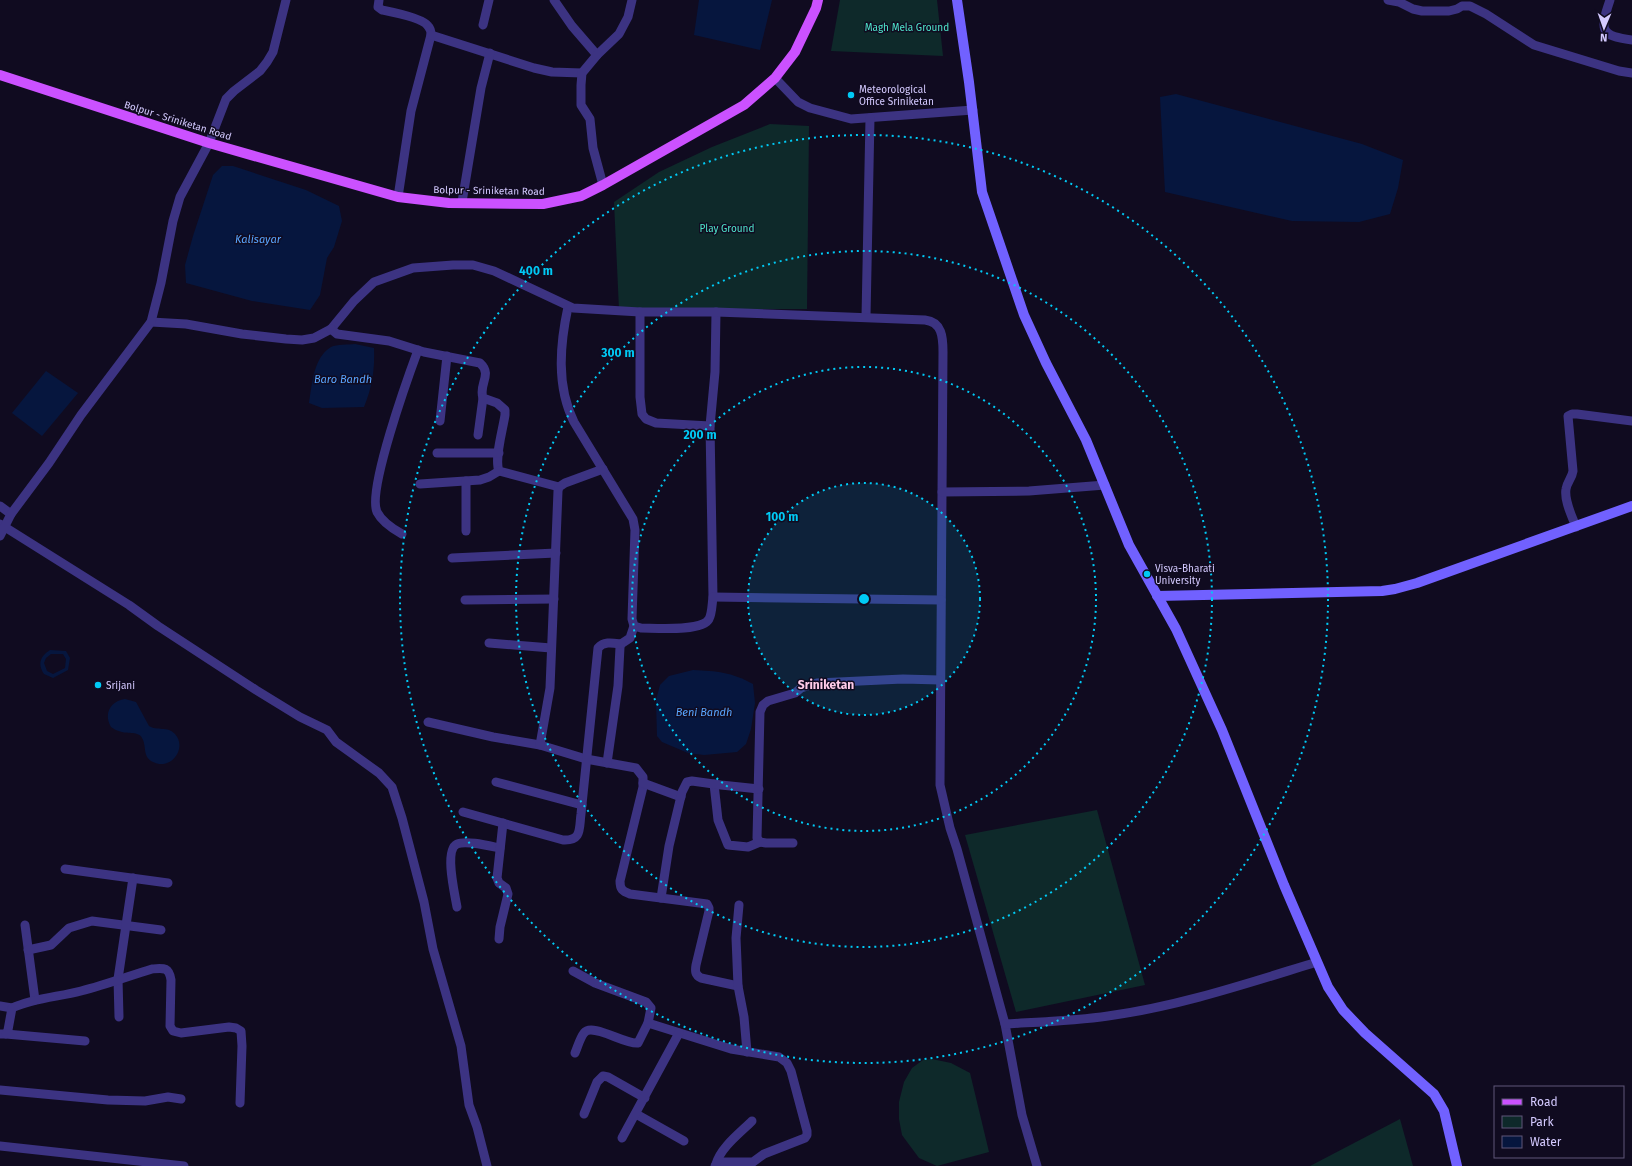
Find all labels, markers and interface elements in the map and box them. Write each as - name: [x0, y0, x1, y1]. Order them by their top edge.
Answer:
- north arrow: [1584, 8, 1624, 48]
- park label: Magh Mela Ground: [865, 22, 949, 34]
- text: N: [1600, 31, 1608, 44]
- place label: Meteorological Office Sriniketan: [859, 84, 934, 108]
- marker: Meteorological Office Sriniketan: [846, 90, 856, 100]
- street label: Bolpur - Sriniketan Road: [123, 99, 233, 143]
- street label: Bolpur - Sriniketan Road: [433, 184, 545, 198]
- park label: Play Ground: [700, 223, 754, 235]
- water label: Kalisayar: [235, 233, 282, 246]
- text: 400 m: [519, 264, 553, 278]
- text: 300 m: [600, 346, 635, 360]
- water label: Baro Bandh: [314, 373, 372, 386]
- text: 200 m: [683, 428, 717, 442]
- text: 100 m: [766, 510, 798, 524]
- place label: Visva-Bharati University: [1155, 563, 1215, 587]
- marker: Visva-Bharati University: [1142, 569, 1152, 579]
- centre of rings: [857, 592, 871, 606]
- district label: Sriniketan: [798, 678, 854, 692]
- marker: Srijani: [93, 680, 103, 690]
- place label: Srijani: [106, 680, 135, 692]
- water label: Beni Bandh: [676, 706, 732, 719]
- legend: [1494, 1086, 1624, 1158]
- text: Road: [1530, 1095, 1558, 1109]
- text: Park: [1530, 1115, 1554, 1129]
- text: Water: [1530, 1135, 1562, 1149]

